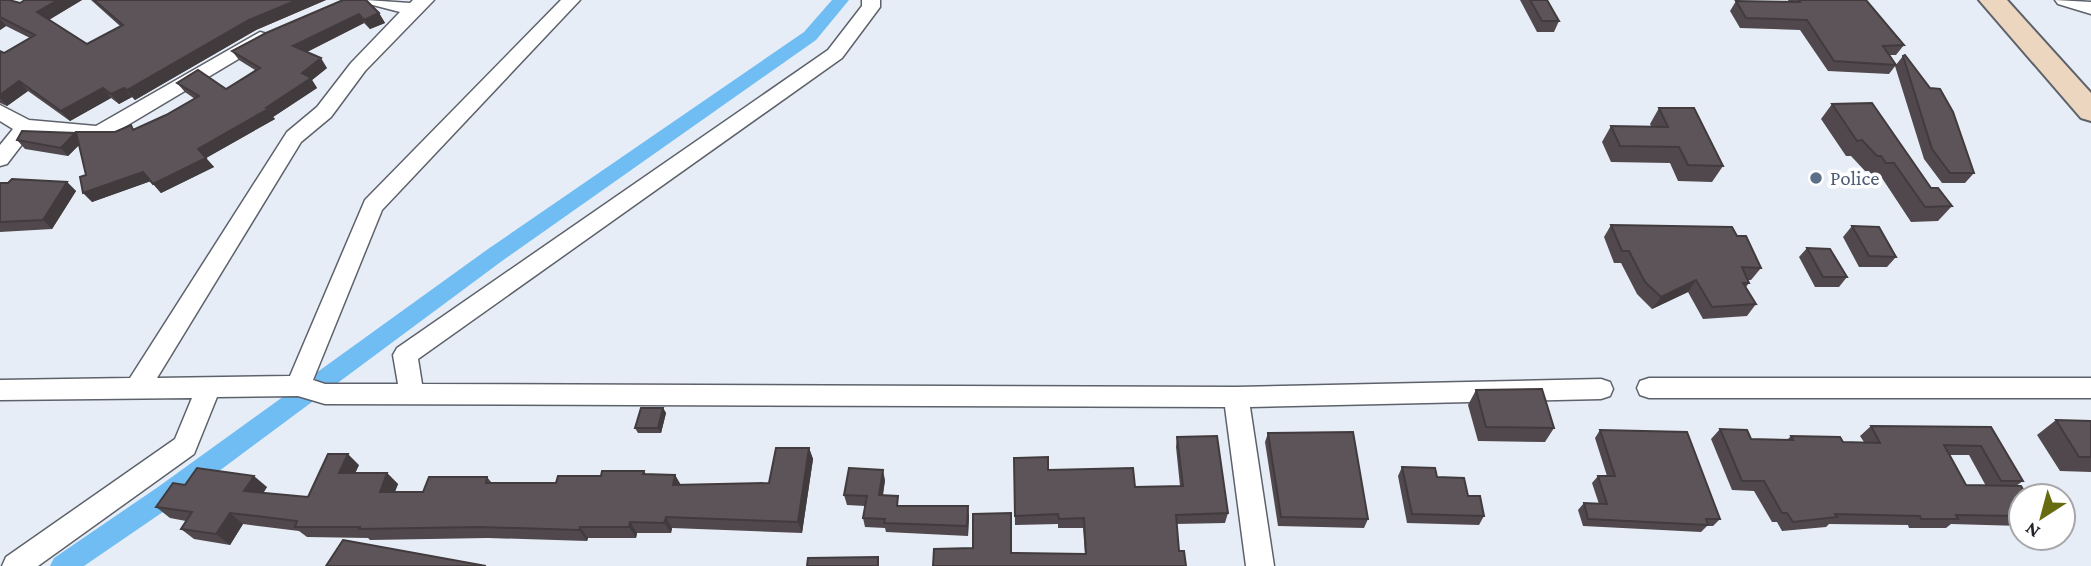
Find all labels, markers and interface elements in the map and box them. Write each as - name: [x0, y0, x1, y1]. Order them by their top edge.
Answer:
- place label: Police: [1830, 166, 1879, 190]
- marker: Police: [1808, 170, 1824, 186]
- north arrow: [2007, 482, 2077, 552]
- text: N: [2021, 518, 2044, 543]

